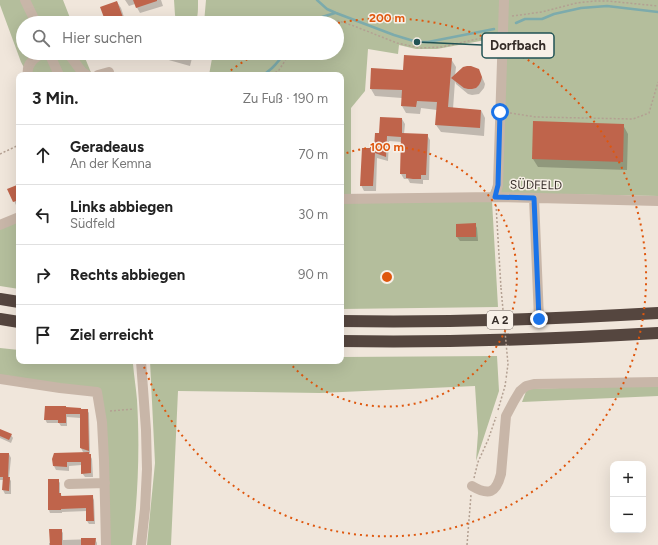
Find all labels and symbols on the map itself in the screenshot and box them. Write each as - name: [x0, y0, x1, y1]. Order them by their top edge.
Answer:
- text: 200 m: [369, 11, 405, 25]
- callout: Dorfbach: [482, 33, 554, 58]
- text: Dorfbach: [490, 38, 546, 53]
- route start: [491, 103, 509, 121]
- text: 100 m: [370, 140, 404, 154]
- street label: SÜDFELD: [510, 178, 562, 192]
- centre of rings: [380, 270, 394, 284]
- route end: [530, 310, 548, 328]
- road number: A 2: [487, 311, 513, 329]

